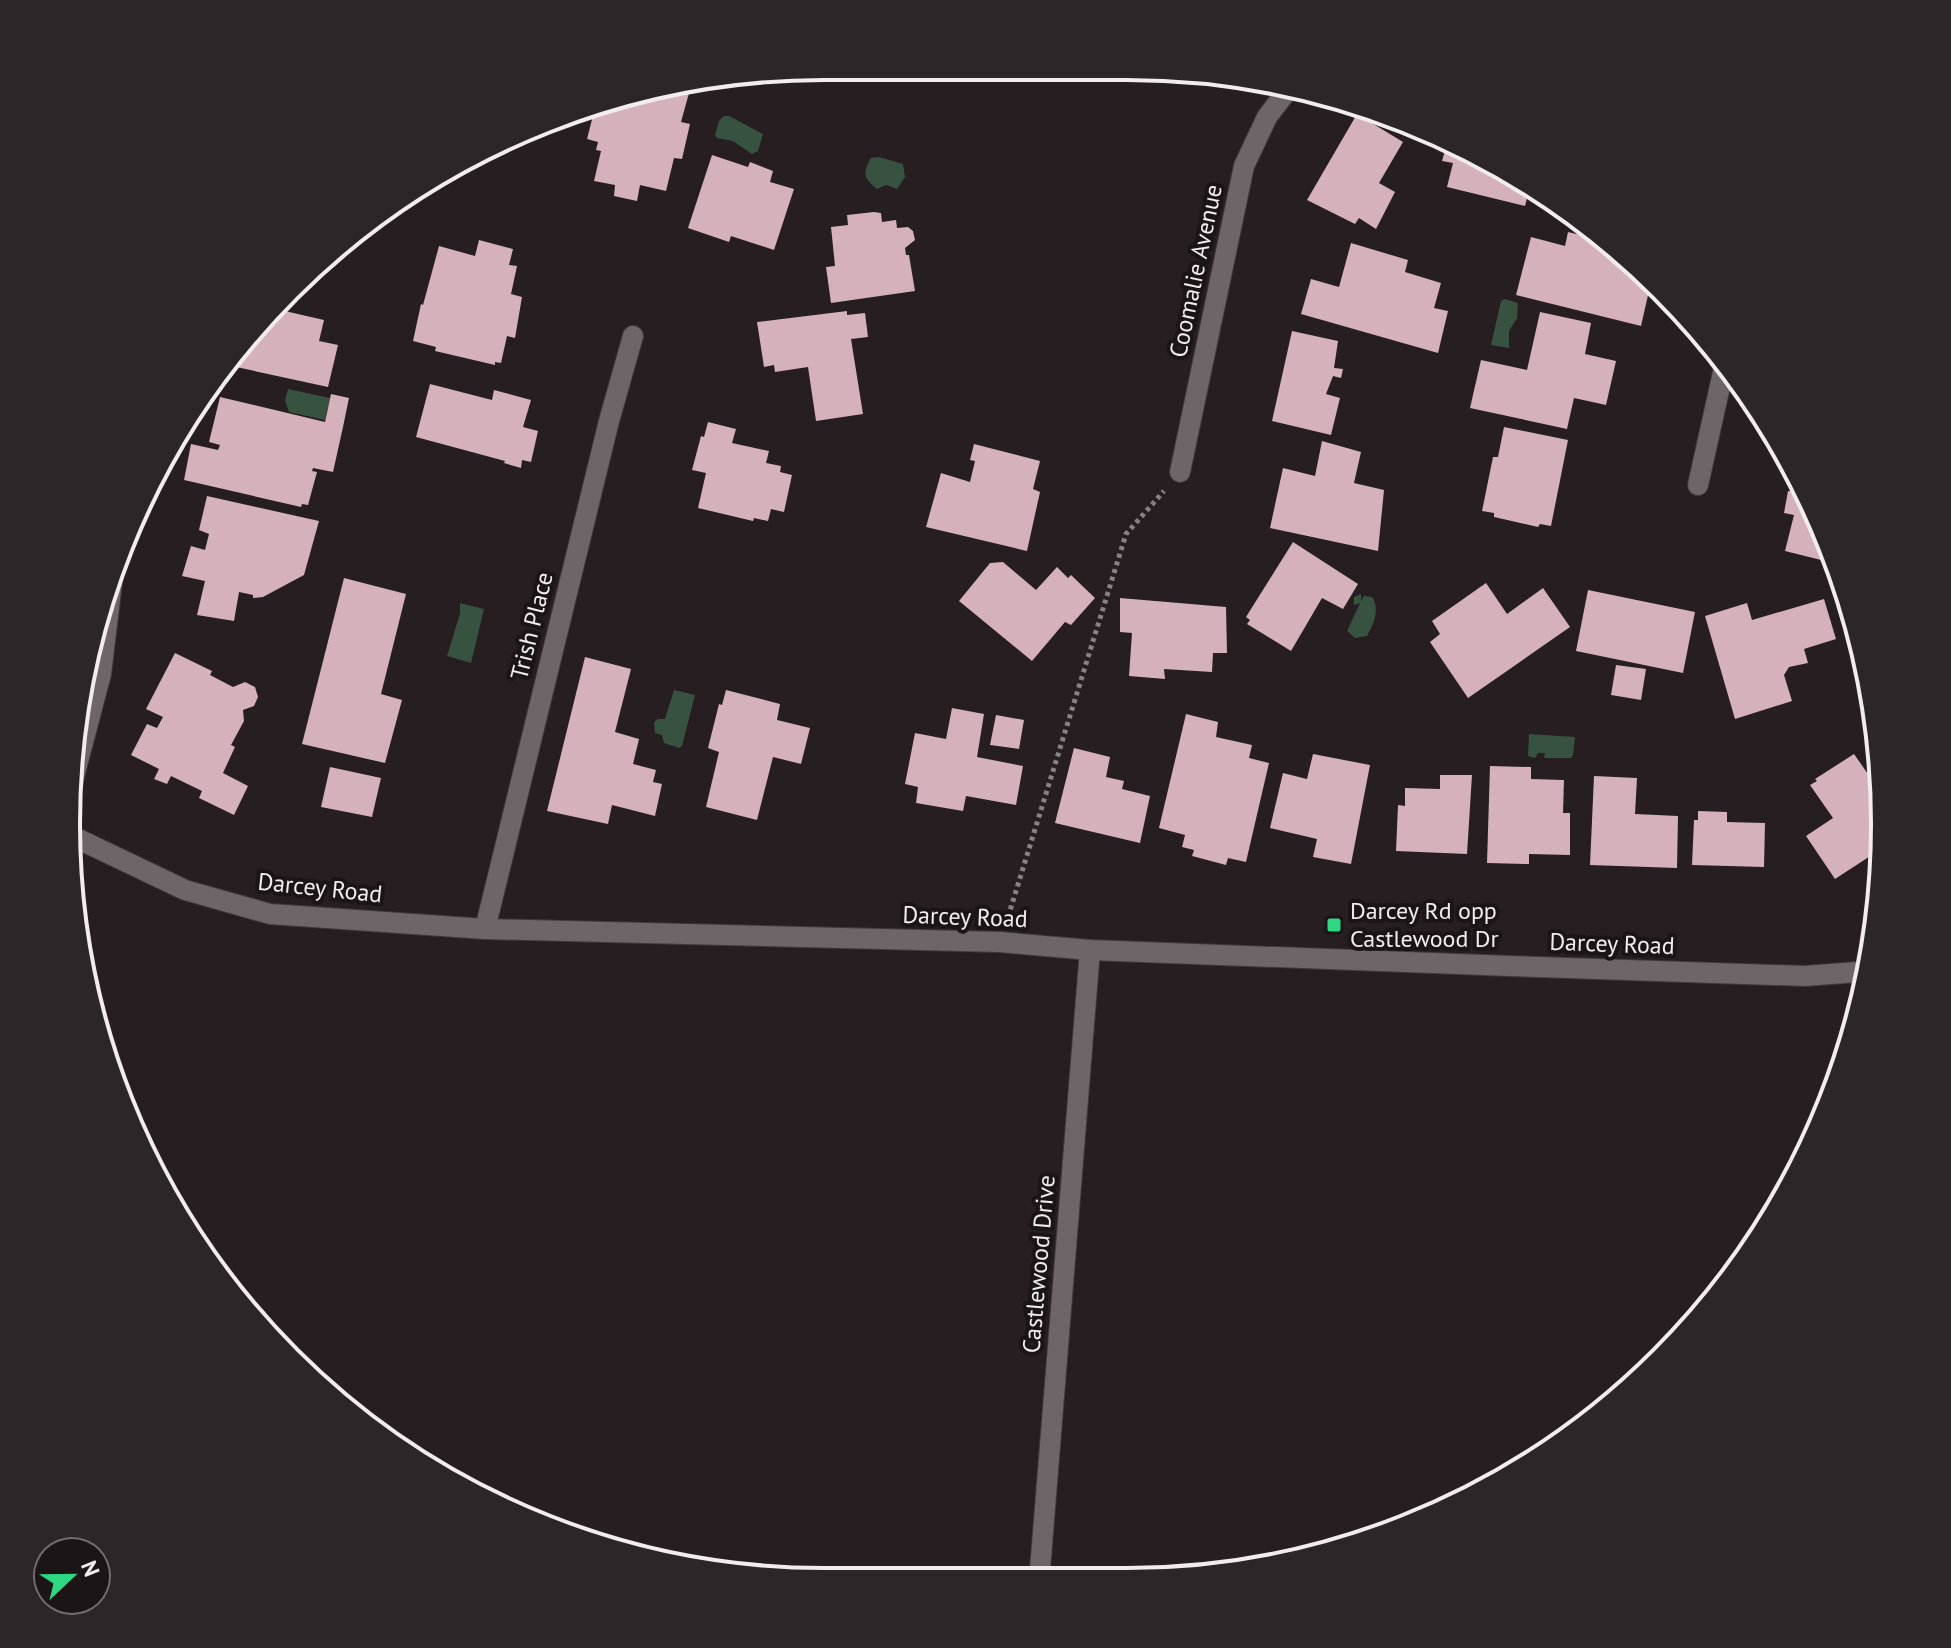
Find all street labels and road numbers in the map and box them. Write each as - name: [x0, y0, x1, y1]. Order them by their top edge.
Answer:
- street label: Coomalie Avenue: [1162, 181, 1229, 360]
- street label: Trish Place: [503, 569, 560, 683]
- street label: Darcey Road: [256, 866, 384, 909]
- street label: Darcey Road: [902, 899, 1028, 934]
- street label: Darcey Road: [1549, 926, 1675, 961]
- street label: Castlewood Drive: [1015, 1174, 1062, 1354]

